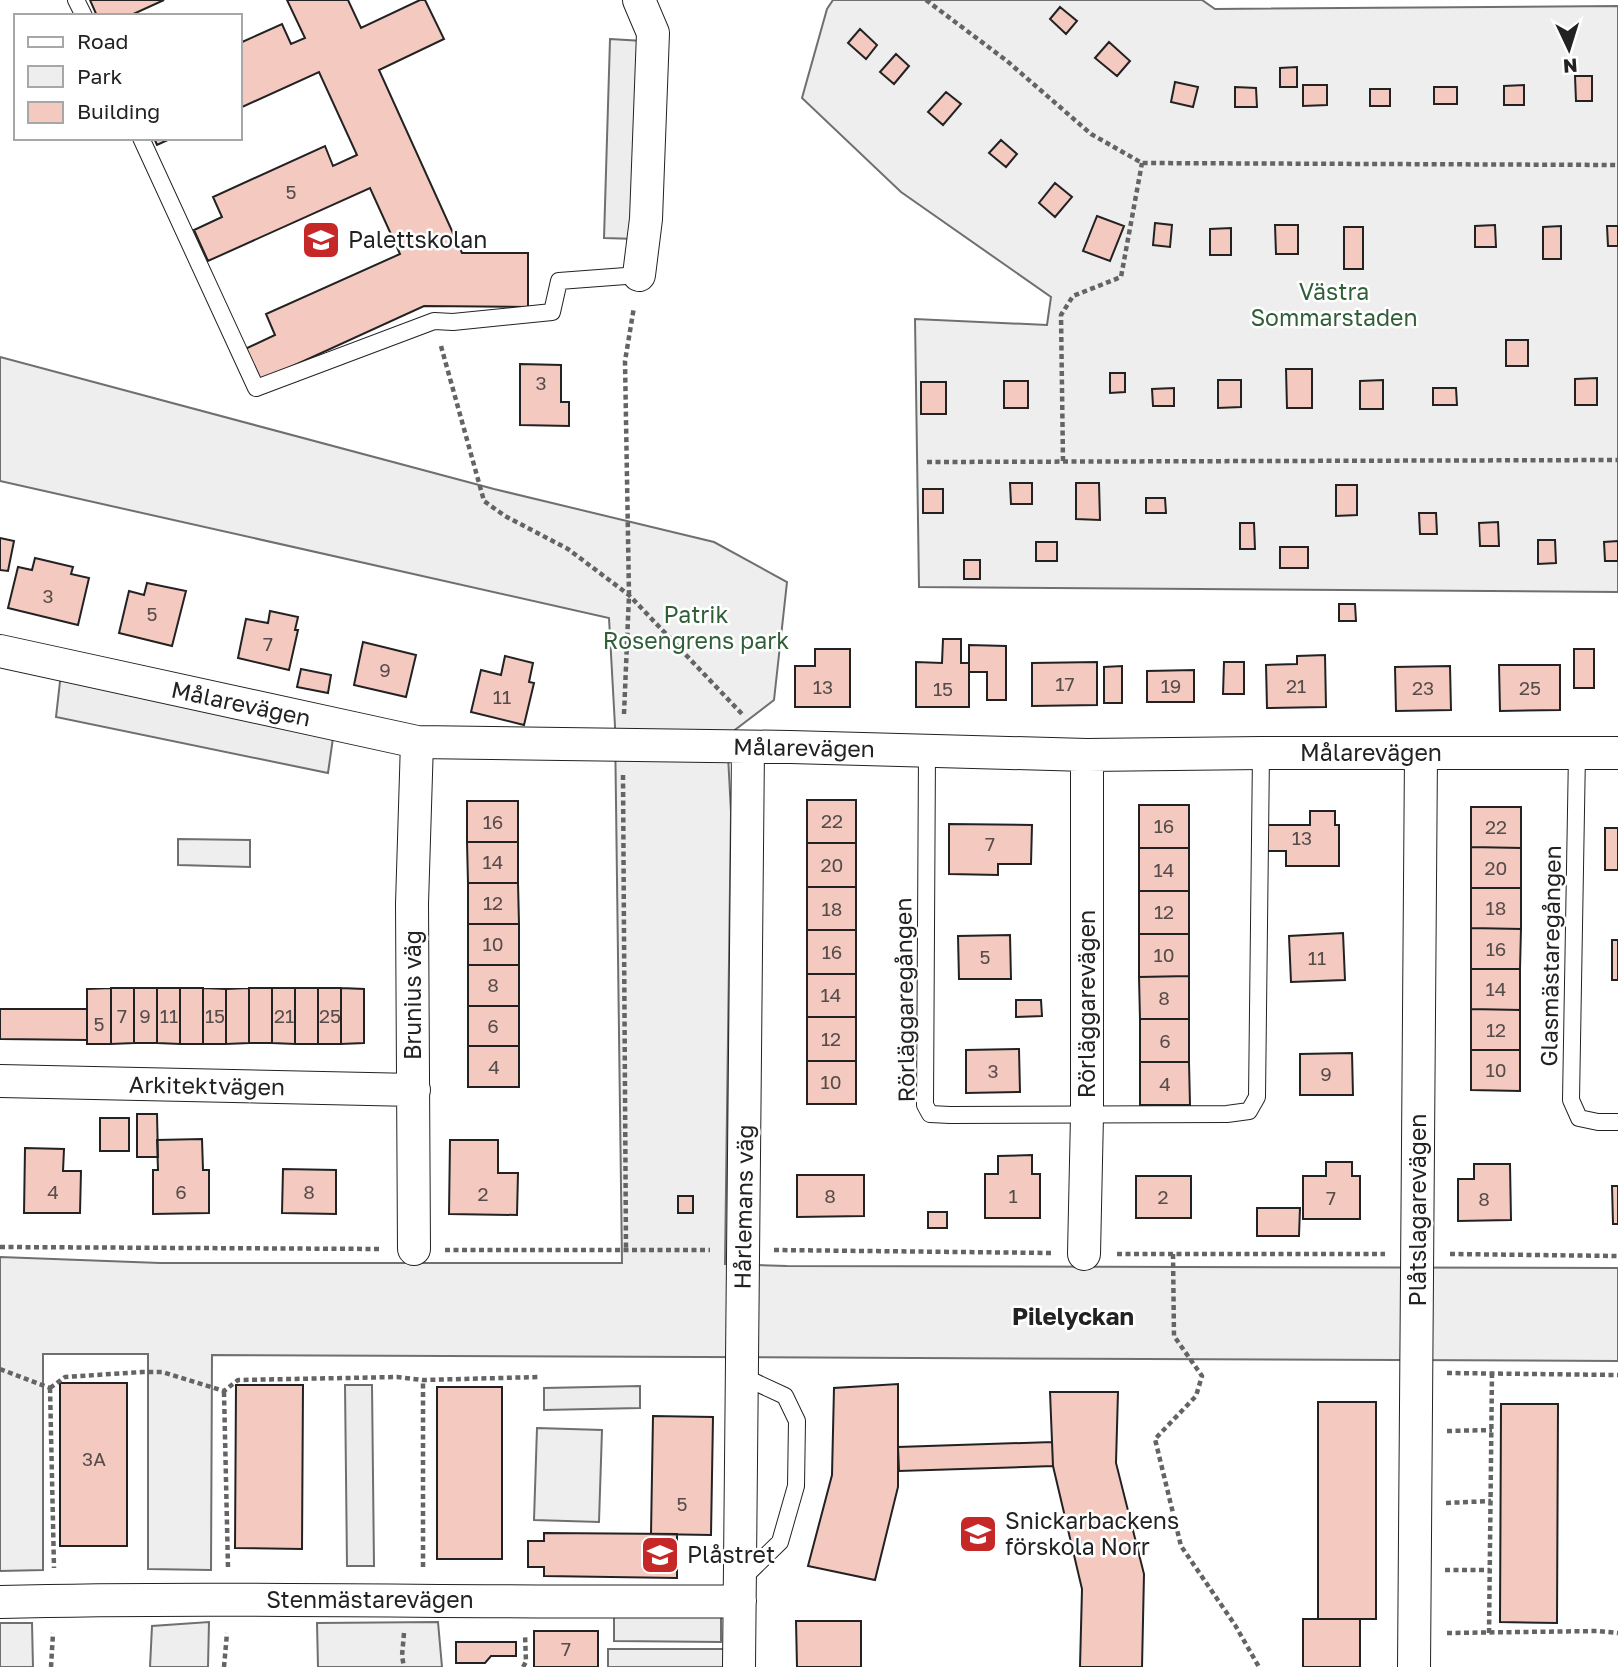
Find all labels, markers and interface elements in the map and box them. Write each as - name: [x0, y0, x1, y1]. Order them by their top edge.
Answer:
- legend: [14, 14, 242, 140]
- north arrow: [1534, 14, 1604, 84]
- text: Road: [77, 28, 128, 54]
- text: N: [1562, 54, 1578, 78]
- text: Park: [77, 63, 123, 89]
- text: Building: [77, 98, 160, 124]
- house number: 5: [285, 180, 297, 203]
- school or university icon: Palettskolan: [300, 219, 342, 261]
- place label: Palettskolan: [348, 225, 488, 253]
- park label: Västra Sommarstaden: [1250, 277, 1418, 331]
- house number: 3: [535, 371, 547, 394]
- house number: 3: [42, 584, 54, 607]
- park label: Patrik Rosengrens park: [603, 600, 789, 654]
- house number: 5: [146, 602, 158, 625]
- house number: 7: [263, 632, 273, 655]
- house number: 9: [379, 658, 391, 681]
- house number: 17: [1055, 672, 1075, 695]
- house number: 19: [1161, 674, 1181, 697]
- house number: 21: [1286, 674, 1306, 697]
- street label: Målarevägen: [169, 675, 313, 731]
- house number: 13: [813, 675, 833, 698]
- house number: 23: [1412, 676, 1434, 699]
- house number: 25: [1519, 676, 1541, 699]
- house number: 15: [933, 677, 953, 700]
- house number: 11: [493, 685, 511, 708]
- street label: Målarevägen: [733, 732, 875, 762]
- street label: Målarevägen: [1300, 738, 1442, 766]
- house number: 22: [821, 809, 843, 832]
- house number: 16: [483, 810, 503, 833]
- house number: 16: [1154, 814, 1174, 837]
- house number: 22: [1485, 815, 1507, 838]
- house number: 13: [1292, 826, 1312, 849]
- house number: 7: [985, 832, 995, 855]
- street label: Glasmästaregången: [1534, 845, 1566, 1067]
- house number: 14: [483, 850, 503, 873]
- house number: 20: [821, 853, 843, 876]
- house number: 20: [1485, 856, 1507, 879]
- house number: 14: [1154, 858, 1174, 881]
- house number: 12: [483, 891, 503, 914]
- house number: 18: [1486, 896, 1506, 919]
- house number: 18: [822, 897, 842, 920]
- street label: Rörläggaregången: [888, 897, 920, 1103]
- house number: 12: [1154, 900, 1174, 923]
- street label: Rörläggarevägen: [1072, 910, 1100, 1098]
- street label: Brunius väg: [398, 930, 426, 1060]
- house number: 10: [483, 932, 504, 955]
- house number: 16: [1486, 937, 1506, 960]
- house number: 16: [822, 940, 842, 963]
- house number: 10: [1154, 943, 1175, 966]
- house number: 5: [979, 945, 991, 968]
- house number: 11: [1308, 946, 1326, 969]
- house number: 8: [487, 973, 499, 996]
- house number: 14: [1486, 977, 1506, 1000]
- house number: 14: [821, 983, 841, 1006]
- house number: 8: [1158, 986, 1170, 1009]
- house number: 7: [117, 1004, 127, 1027]
- house number: 9: [139, 1004, 151, 1027]
- house number: 11: [160, 1004, 178, 1027]
- house number: 15: [205, 1004, 225, 1027]
- house number: 21: [274, 1004, 294, 1027]
- house number: 25: [319, 1004, 341, 1027]
- house number: 5: [93, 1012, 105, 1035]
- house number: 6: [487, 1014, 499, 1037]
- house number: 12: [1486, 1018, 1506, 1041]
- house number: 12: [821, 1027, 841, 1050]
- house number: 6: [1159, 1029, 1171, 1052]
- house number: 4: [488, 1055, 500, 1078]
- house number: 10: [1486, 1058, 1507, 1081]
- house number: 3: [987, 1059, 999, 1082]
- house number: 9: [1320, 1062, 1332, 1085]
- street label: Arkitektvägen: [129, 1070, 285, 1100]
- house number: 10: [821, 1070, 842, 1093]
- house number: 4: [1159, 1072, 1171, 1095]
- street label: Plåtslagarevägen: [1403, 1114, 1431, 1306]
- street label: Hårlemans väg: [728, 1124, 758, 1290]
- house number: 4: [47, 1180, 59, 1203]
- house number: 6: [175, 1180, 187, 1203]
- house number: 8: [303, 1180, 315, 1203]
- house number: 2: [477, 1182, 489, 1205]
- house number: 8: [824, 1184, 836, 1207]
- house number: 1: [1008, 1184, 1018, 1207]
- house number: 2: [1157, 1185, 1169, 1208]
- house number: 7: [1326, 1186, 1336, 1209]
- house number: 8: [1478, 1187, 1490, 1210]
- district label: Pilelyckan: [1012, 1301, 1134, 1330]
- house number: 3A: [82, 1447, 106, 1470]
- house number: 5: [676, 1492, 688, 1515]
- place label: Snickarbackens förskola Norr: [1005, 1506, 1179, 1560]
- school or university icon: Snickarbackens förskola Norr: [957, 1513, 999, 1555]
- school or university icon: Plåstret: [639, 1534, 681, 1576]
- place label: Plåstret: [687, 1540, 775, 1568]
- street label: Stenmästarevägen: [266, 1585, 474, 1613]
- house number: 7: [561, 1637, 571, 1660]

